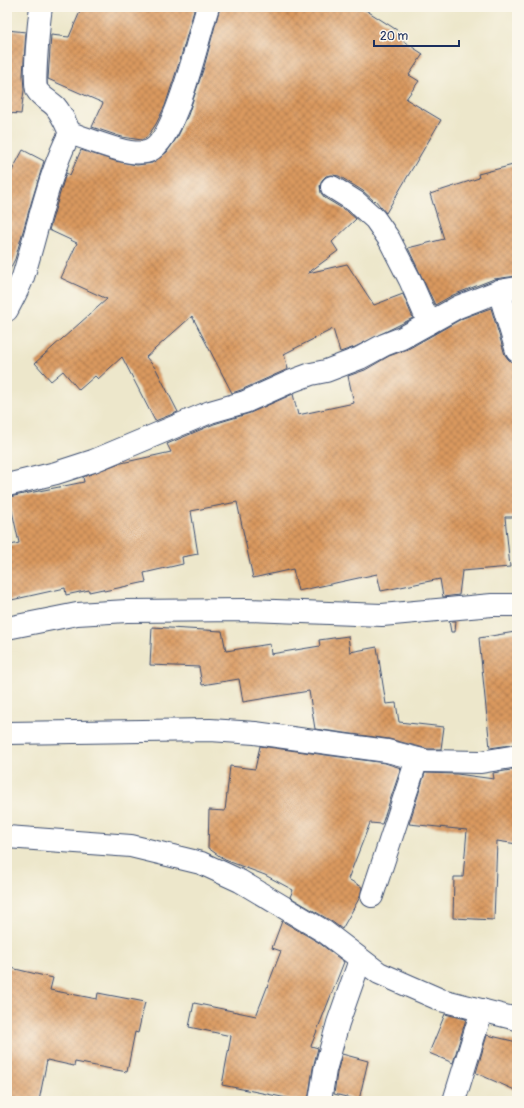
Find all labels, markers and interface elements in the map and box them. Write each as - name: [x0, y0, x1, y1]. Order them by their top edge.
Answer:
- scale bar: [374, 22, 459, 48]
- text: 20 m: [380, 29, 409, 44]

